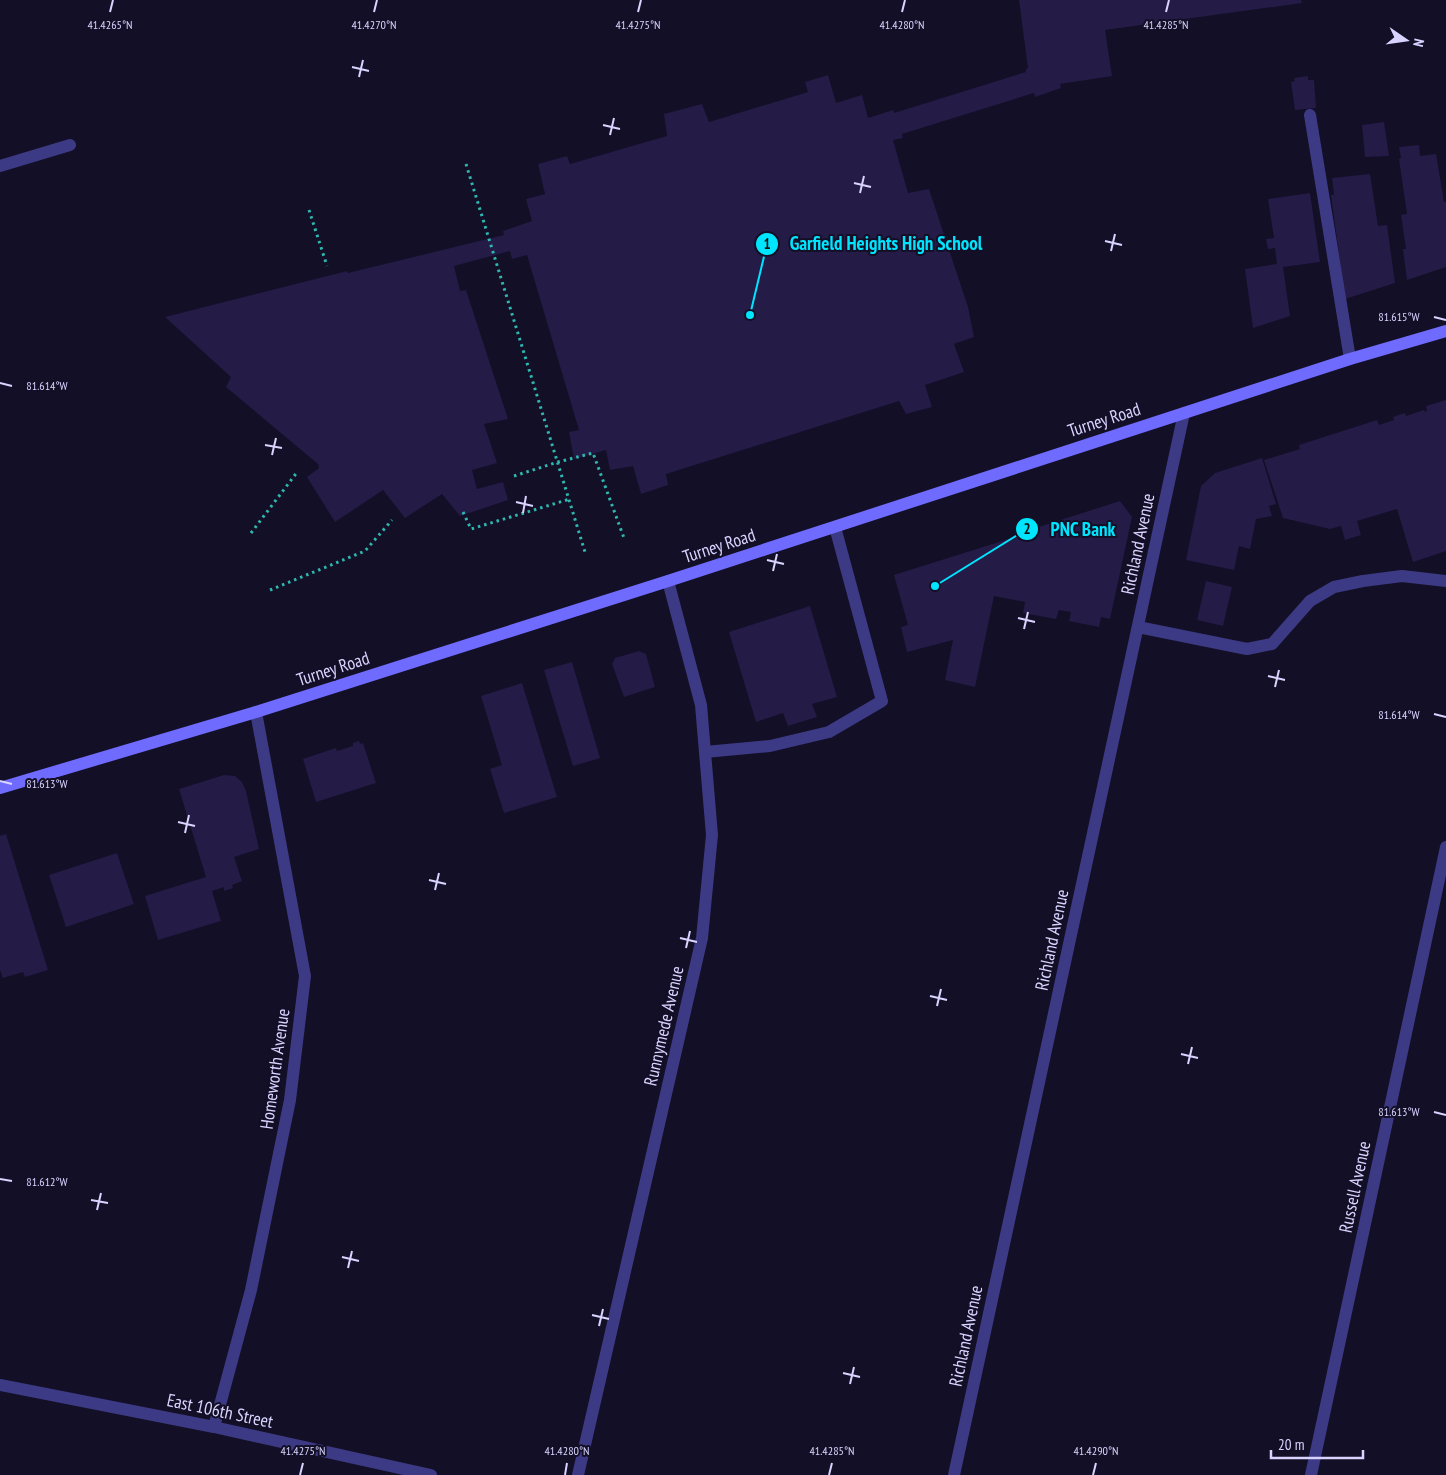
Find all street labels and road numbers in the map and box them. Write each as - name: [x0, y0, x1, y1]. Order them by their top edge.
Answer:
- street label: Turney Road: [1065, 397, 1143, 442]
- street label: Richland Avenue: [1116, 491, 1159, 597]
- street label: Turney Road: [680, 523, 758, 568]
- street label: Turney Road: [294, 646, 372, 691]
- street label: Richland Avenue: [1030, 887, 1073, 993]
- street label: Runnymede Avenue: [639, 964, 688, 1088]
- street label: Homeworth Avenue: [255, 1007, 294, 1131]
- street label: Russell Avenue: [1334, 1139, 1375, 1235]
- street label: Richland Avenue: [944, 1283, 987, 1389]
- street label: East 106th Street: [165, 1388, 275, 1433]

